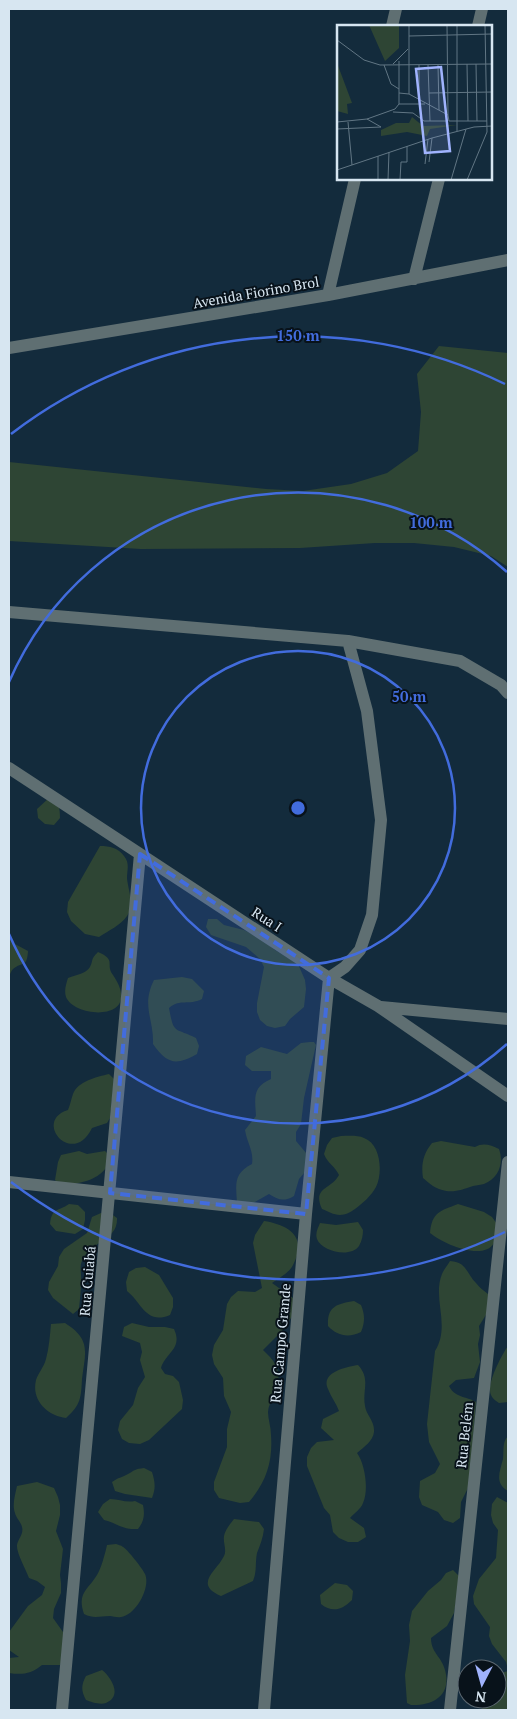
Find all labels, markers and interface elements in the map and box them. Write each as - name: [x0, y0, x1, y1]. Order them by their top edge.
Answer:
- inset map: [337, 25, 492, 180]
- street label: Avenida Fiorino Brol: [191, 272, 321, 312]
- text: 150 m: [276, 325, 320, 345]
- text: 100 m: [409, 512, 453, 532]
- text: 50 m: [392, 686, 427, 706]
- centre of rings: [289, 799, 307, 817]
- street label: Rua I: [248, 902, 286, 936]
- street label: Rua Cuiabá: [74, 1245, 100, 1317]
- street label: Rua Campo Grande: [265, 1282, 295, 1404]
- street label: Rua Belém: [451, 1401, 477, 1469]
- north arrow: [457, 1659, 507, 1709]
- text: N: [474, 1687, 487, 1707]

